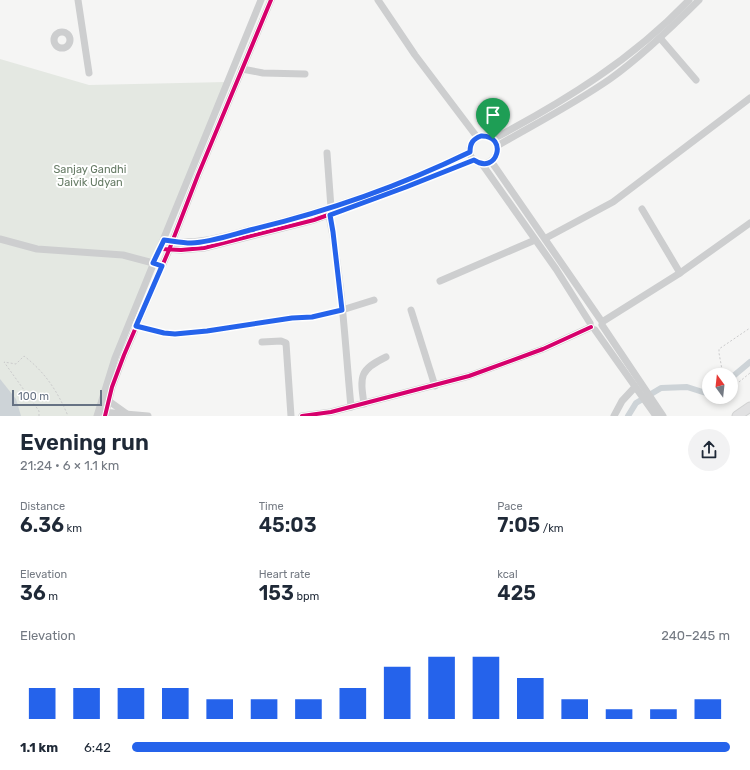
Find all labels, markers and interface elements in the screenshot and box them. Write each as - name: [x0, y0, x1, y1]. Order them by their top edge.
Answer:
- pin: [476, 98, 510, 139]
- icon: arrive: [482, 104, 504, 126]
- park label: Sanjay Gandhi Jaivik Udyan: [54, 163, 126, 189]
- north arrow: [702, 368, 738, 404]
- map controls: [702, 368, 738, 404]
- scale bar: [12, 388, 102, 407]
- text: 100 m: [18, 390, 49, 403]
- text: Evening run: [20, 429, 149, 456]
- button: share: [688, 429, 730, 471]
- text: 21:24 · 6 × 1.1 km: [20, 458, 119, 473]
- text: Distance: [20, 500, 65, 513]
- text: Time: [259, 500, 284, 513]
- text: Pace: [497, 500, 523, 513]
- text: 6.36: [20, 513, 64, 537]
- text: 45:03: [259, 513, 317, 537]
- text: 7:05: [497, 513, 540, 537]
- text: km: [64, 522, 82, 535]
- text: /km: [540, 522, 564, 535]
- text: Elevation: [20, 568, 67, 581]
- text: Heart rate: [259, 568, 311, 581]
- text: kcal: [497, 568, 518, 581]
- text: 36: [20, 581, 46, 605]
- text: 153: [259, 581, 294, 605]
- text: 425: [497, 581, 536, 605]
- text: m: [46, 590, 58, 603]
- text: bpm: [294, 590, 319, 603]
- text: Elevation: [20, 628, 76, 643]
- text: 240–245 m: [661, 628, 730, 643]
- text: 1.1 km: [20, 740, 58, 755]
- text: 6:42: [84, 740, 111, 755]

